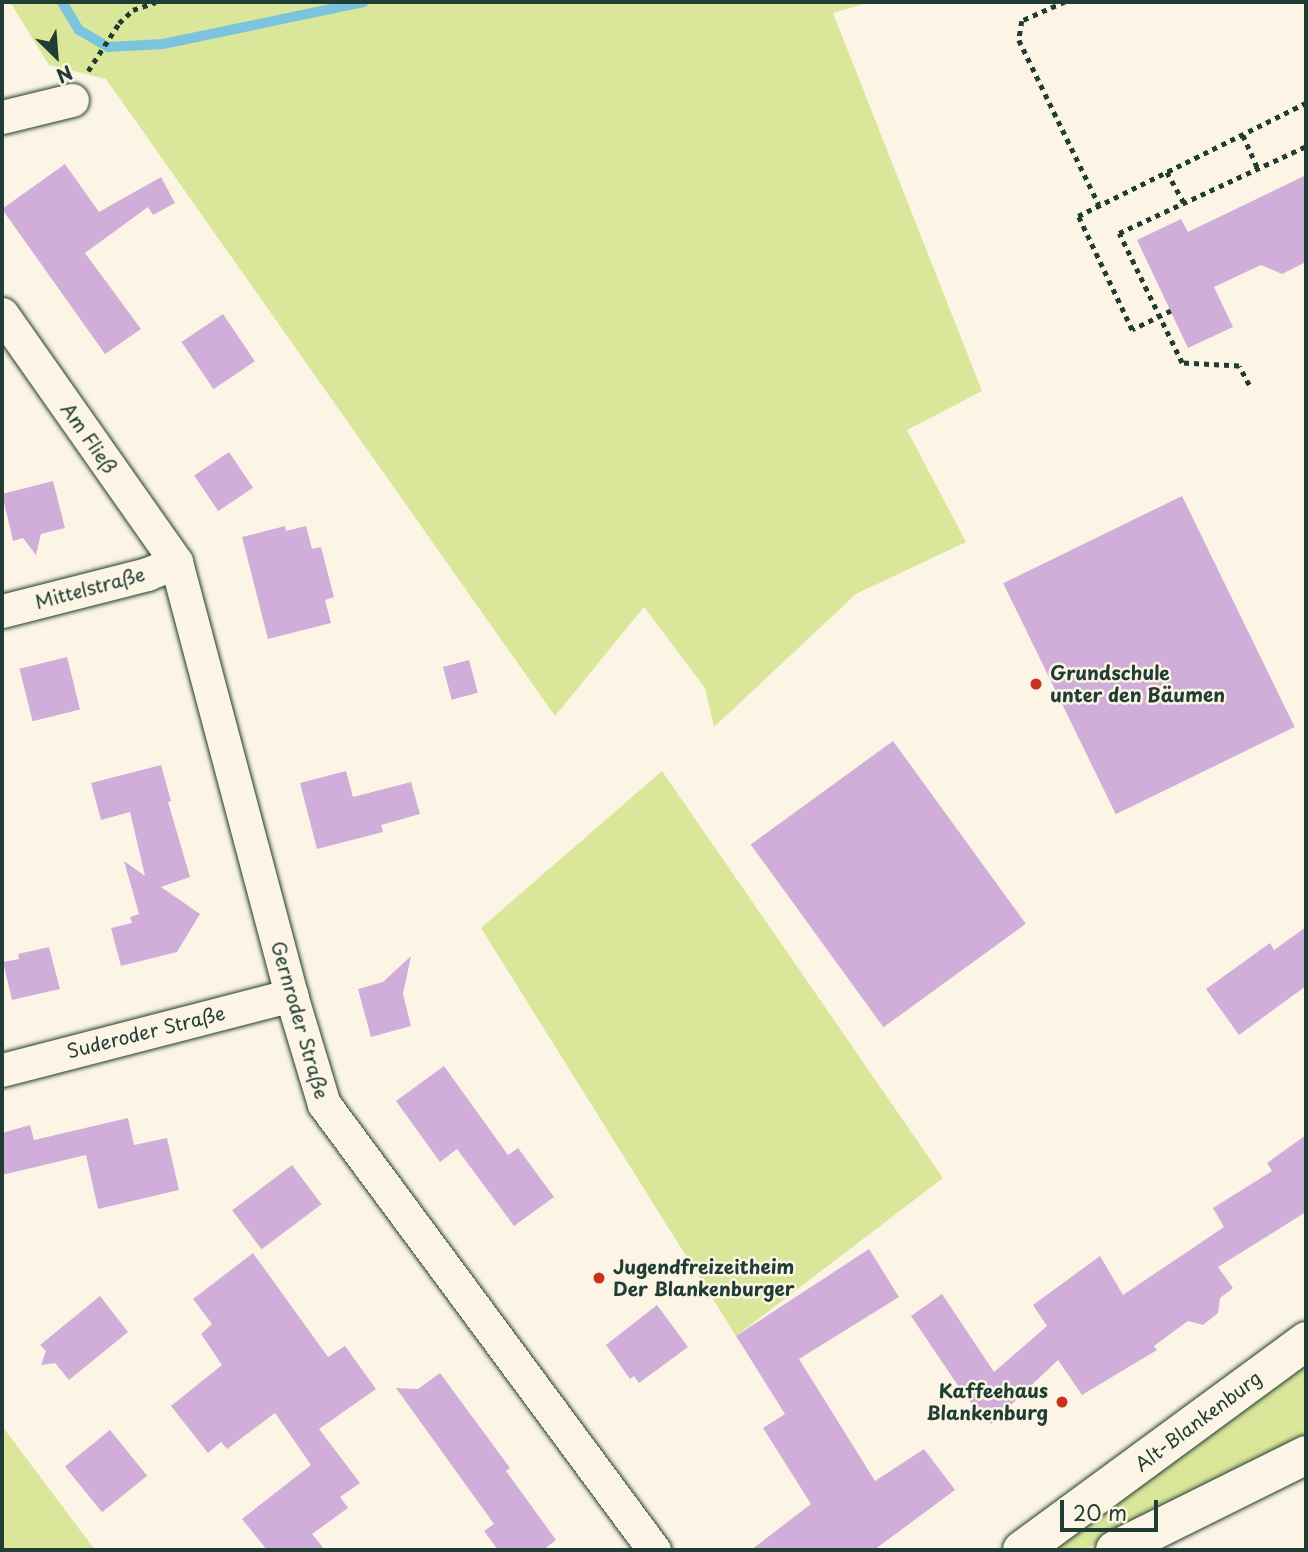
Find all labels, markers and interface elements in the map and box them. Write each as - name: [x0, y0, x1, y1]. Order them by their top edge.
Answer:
- north arrow: [21, 21, 91, 91]
- text: N: [52, 59, 78, 91]
- street label: Am Fließ: [56, 398, 122, 478]
- street label: Mittelstraße: [33, 562, 147, 614]
- place label: Grundschule unter den Bäumen: [1050, 662, 1227, 706]
- marker: Grundschule unter den Bäumen: [1028, 676, 1044, 692]
- street label: Gernroder Straße: [267, 939, 333, 1101]
- street label: Suderoder Straße: [65, 1001, 227, 1063]
- place label: Jugendfreizeitheim Der Blankenburger: [613, 1256, 796, 1300]
- marker: Jugendfreizeitheim Der Blankenburger: [591, 1270, 607, 1286]
- street label: Alt-Blankenburg: [1130, 1366, 1266, 1476]
- place label: Kaffeehaus Blankenburg: [927, 1380, 1048, 1424]
- marker: Kaffeehaus Blankenburg: [1054, 1394, 1070, 1410]
- scale bar: [1063, 1486, 1161, 1530]
- text: 20 m: [1073, 1496, 1127, 1528]

